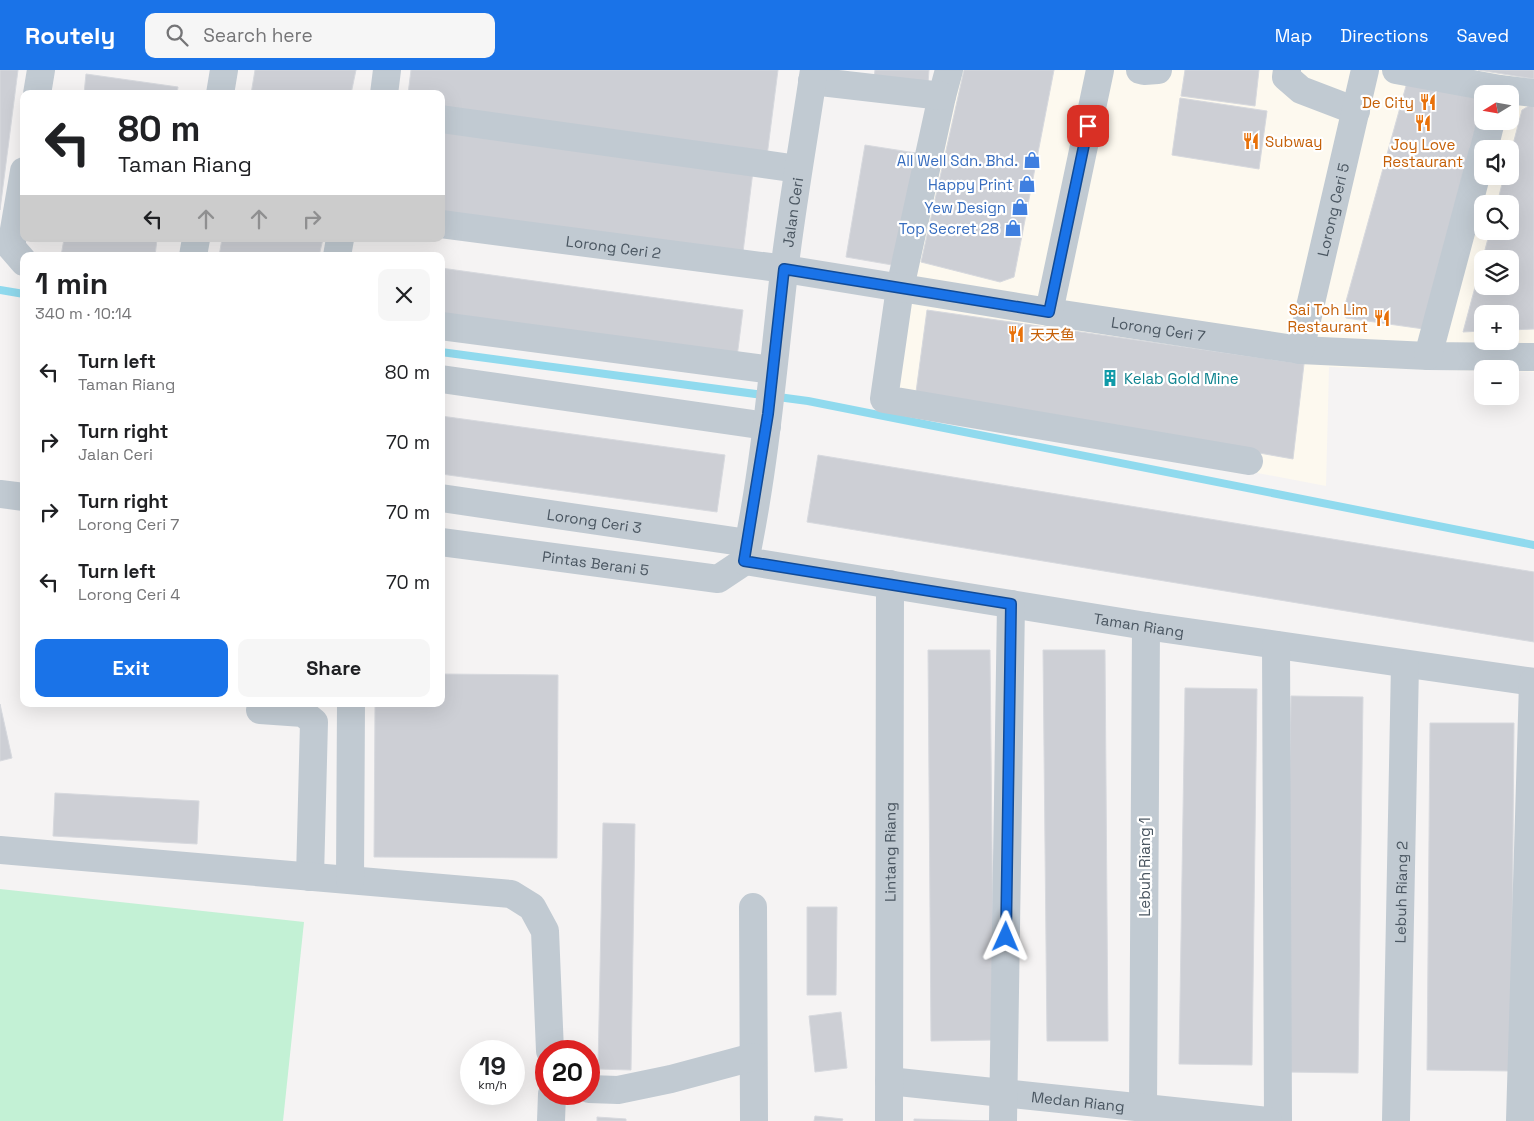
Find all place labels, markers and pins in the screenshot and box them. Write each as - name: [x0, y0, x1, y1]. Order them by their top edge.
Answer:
- restaurant icon: De City: [1418, 92, 1438, 112]
- place label: De City: [1362, 93, 1414, 112]
- pin: [1067, 105, 1109, 147]
- restaurant icon: Joy Love Restaurant: [1413, 113, 1433, 133]
- restaurant icon: Subway: [1241, 131, 1261, 151]
- place label: Subway: [1265, 132, 1322, 151]
- place label: Joy Love Restaurant: [1383, 135, 1463, 171]
- shop icon: All Well Sdn. Bhd.: [1022, 150, 1042, 170]
- place label: All Well Sdn. Bhd.: [897, 151, 1018, 170]
- shop icon: Happy Print: [1017, 174, 1037, 194]
- place label: Happy Print: [928, 175, 1013, 194]
- shop icon: Yew Design: [1010, 197, 1030, 217]
- place label: Yew Design: [924, 198, 1006, 217]
- shop icon: Top Secret 28: [1003, 218, 1023, 238]
- place label: Top Secret 28: [899, 219, 999, 238]
- place label: Sai Toh Lim Restaurant: [1288, 300, 1368, 336]
- restaurant icon: Sai Toh Lim Restaurant: [1372, 308, 1392, 328]
- restaurant icon: 天天鱼: [1006, 324, 1026, 344]
- place label: 天天鱼: [1030, 325, 1075, 344]
- building icon: Kelab Gold Mine: [1100, 368, 1120, 388]
- place label: Kelab Gold Mine: [1124, 369, 1239, 388]

